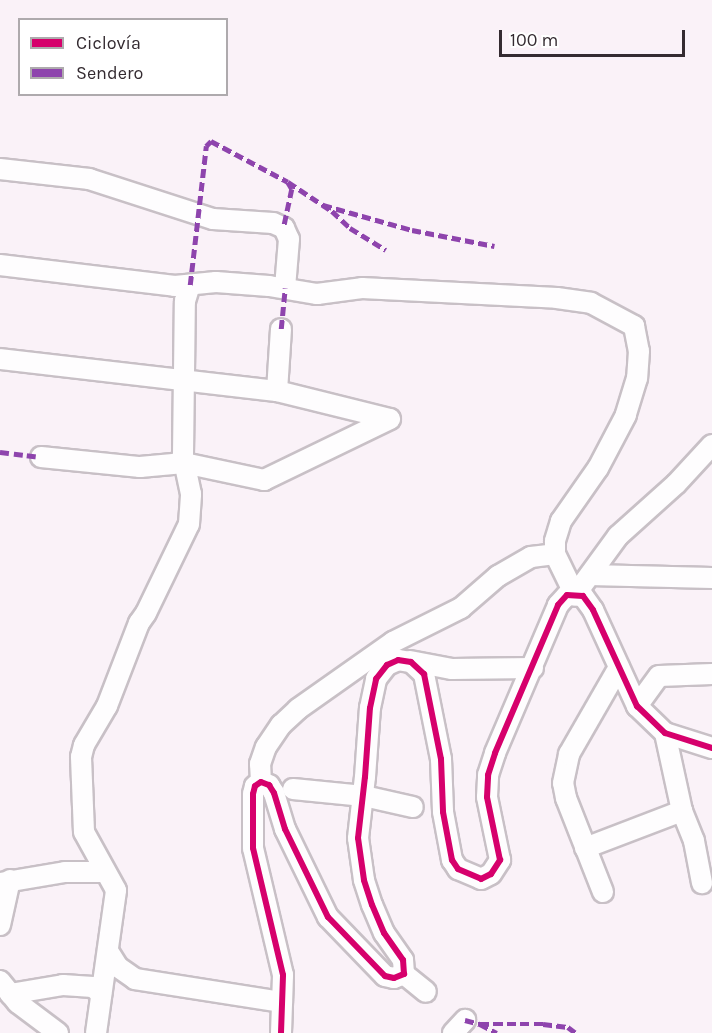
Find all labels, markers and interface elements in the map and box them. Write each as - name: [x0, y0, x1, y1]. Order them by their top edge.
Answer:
- legend: [18, 18, 228, 96]
- scale bar: [502, 18, 688, 56]
- text: 100 m: [510, 29, 558, 51]
- text: Ciclovía: [76, 32, 141, 54]
- text: Sendero: [76, 62, 143, 84]

